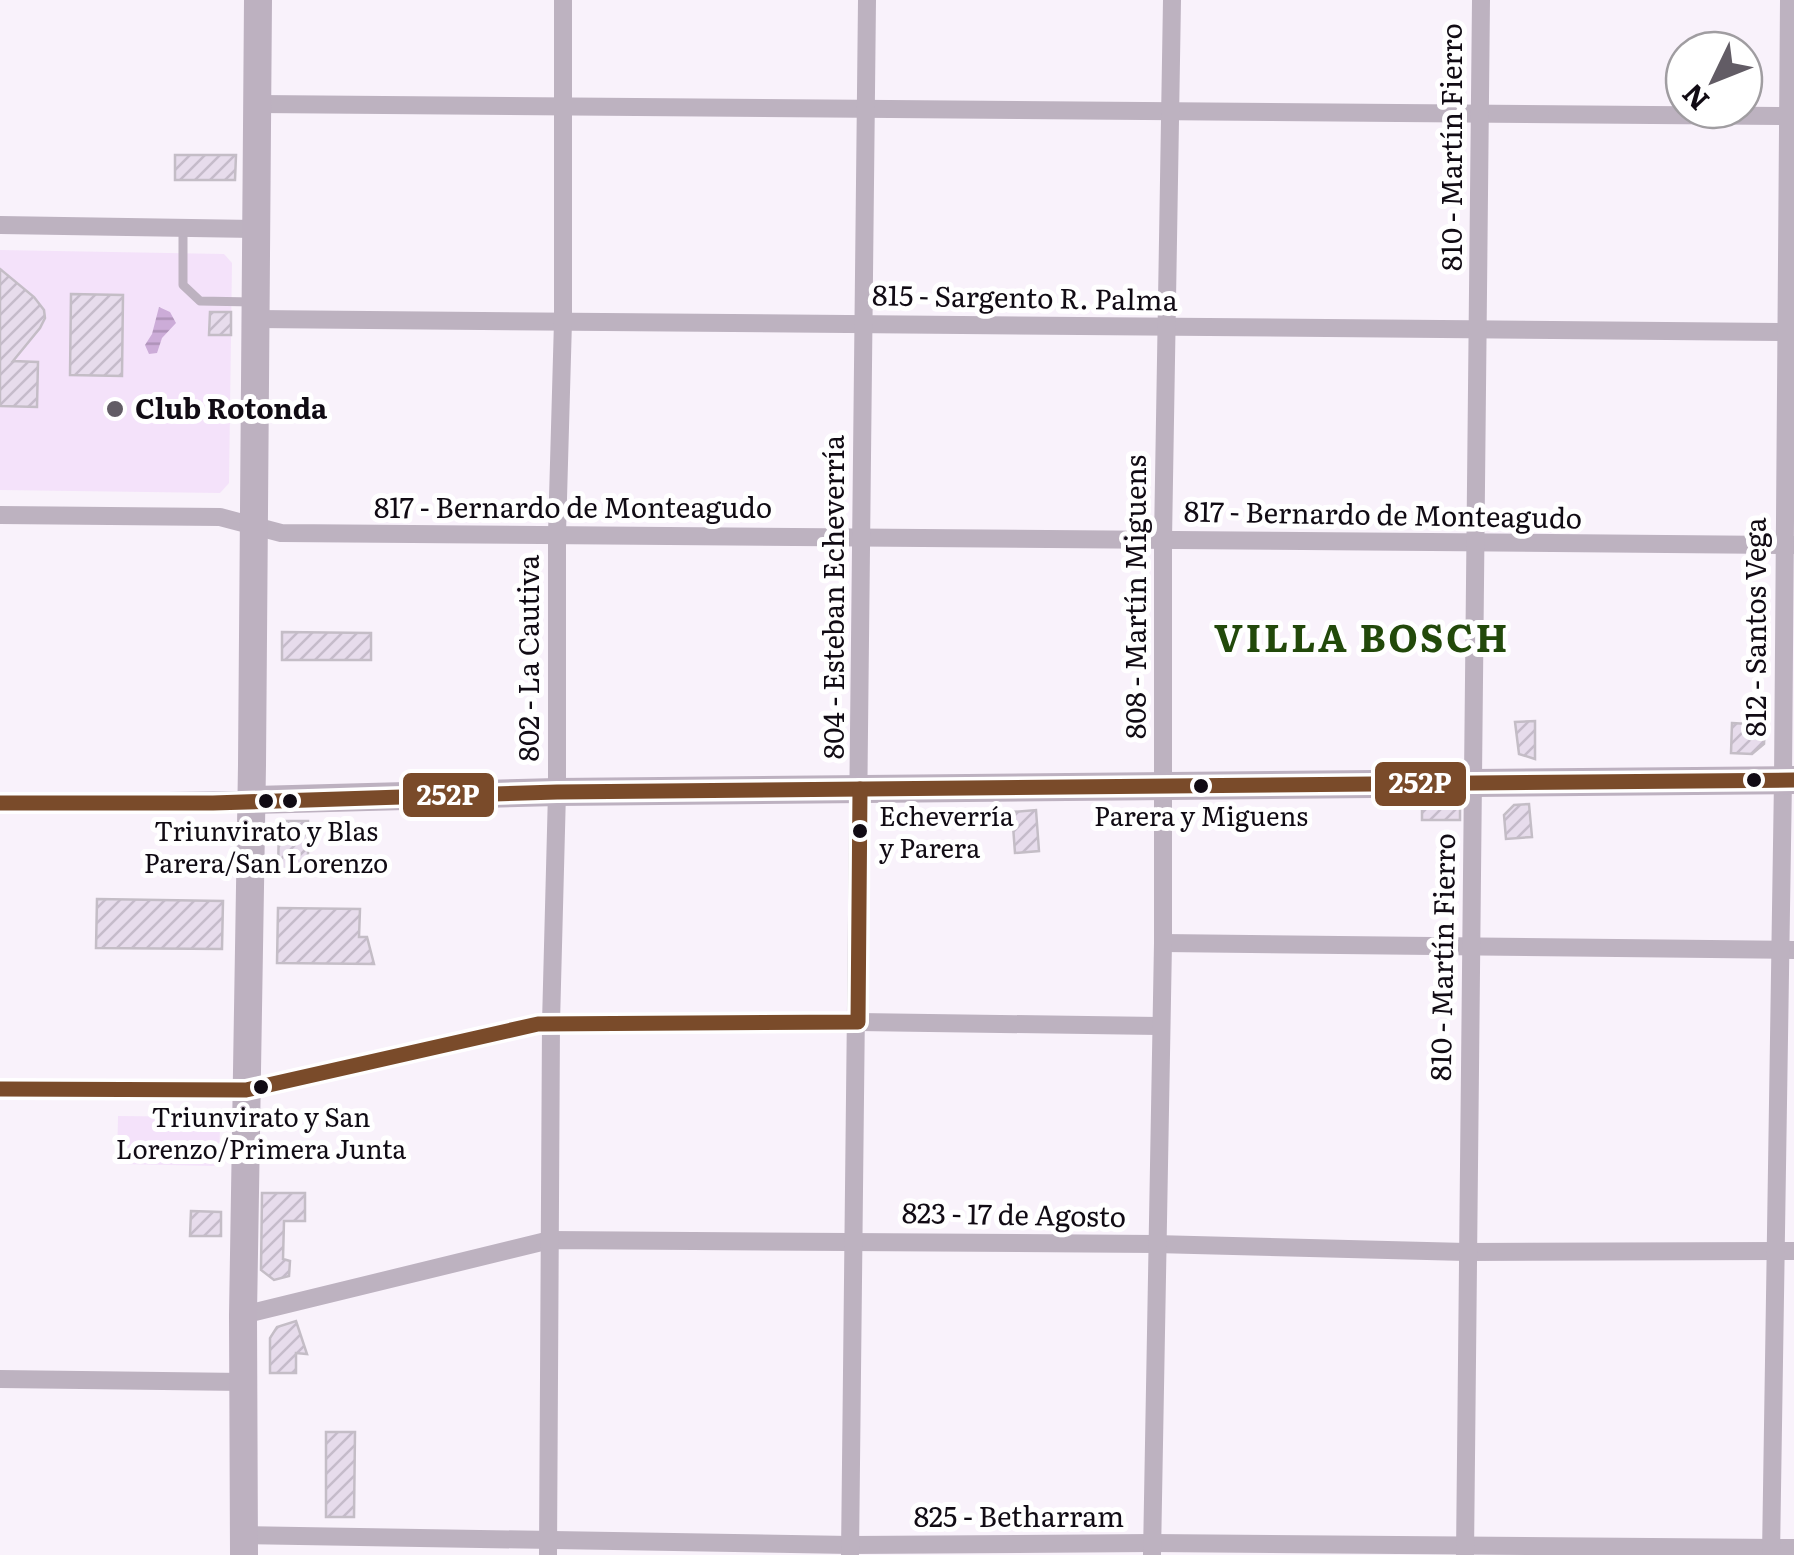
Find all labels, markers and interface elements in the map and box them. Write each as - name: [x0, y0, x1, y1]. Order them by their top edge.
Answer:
- street label: 810 - Martín Fierro: [1429, 23, 1471, 271]
- north arrow: [1664, 30, 1764, 130]
- text: N: [1671, 75, 1718, 121]
- street label: 815 - Sargento R. Palma: [872, 272, 1178, 320]
- place label: Club Rotonda: [135, 386, 328, 428]
- marker: Club Rotonda: [104, 398, 126, 420]
- street label: 804 - Esteban Echeverría: [811, 435, 853, 759]
- street label: 808 - Martín Miguens: [1113, 455, 1155, 739]
- street label: 817 - Bernardo de Monteagudo: [374, 485, 772, 527]
- street label: 817 - Bernardo de Monteagudo: [1184, 489, 1582, 537]
- street label: 812 - Santos Vega: [1733, 517, 1775, 737]
- street label: 802 - La Cautiva: [506, 555, 548, 761]
- district label: VILLA BOSCH: [1214, 607, 1510, 664]
- line badge: 252P: [1373, 760, 1468, 808]
- text: 252P: [1388, 760, 1452, 802]
- unlabelled marker: [1744, 770, 1764, 790]
- line badge: 252P: [401, 771, 496, 819]
- text: 252P: [416, 772, 480, 814]
- marker: Parera y Miguens: [1191, 776, 1211, 796]
- marker: Triunvirato y Blas Parera/San Lorenzo: [256, 791, 276, 811]
- unlabelled marker: [280, 791, 300, 811]
- place label: Echeverría y Parera: [879, 795, 1014, 866]
- place label: Parera y Miguens: [1094, 795, 1308, 834]
- place label: Triunvirato y Blas Parera/San Lorenzo: [144, 810, 388, 881]
- marker: Echeverría y Parera: [850, 821, 870, 841]
- street label: 810 - Martín Fierro: [1418, 833, 1464, 1081]
- marker: Triunvirato y San Lorenzo/Primera Junta: [251, 1077, 271, 1097]
- place label: Triunvirato y San Lorenzo/Primera Junta: [116, 1096, 406, 1167]
- street label: 823 - 17 de Agosto: [901, 1190, 1127, 1236]
- street label: 825 - Betharram: [914, 1494, 1124, 1536]

